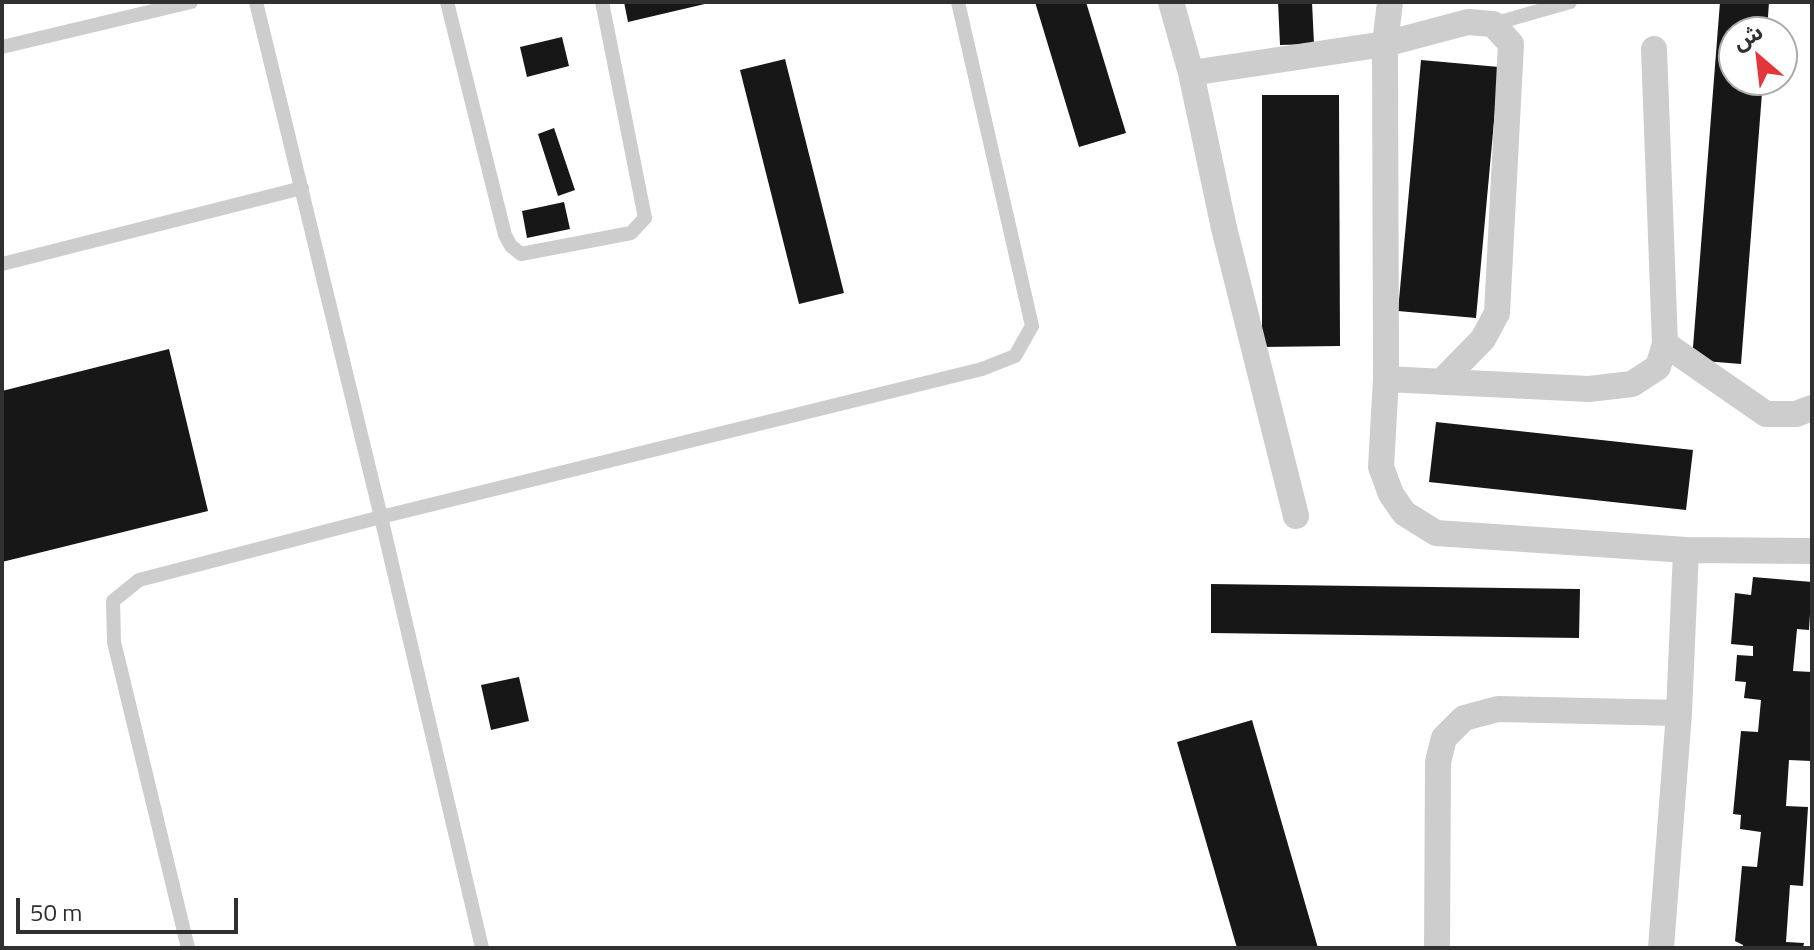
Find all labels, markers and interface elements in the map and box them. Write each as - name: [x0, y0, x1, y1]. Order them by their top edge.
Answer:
- text: ش: [1726, 14, 1769, 59]
- north arrow: [1718, 16, 1798, 96]
- scale bar: [20, 882, 242, 932]
- text: 50 m: [30, 894, 82, 930]

